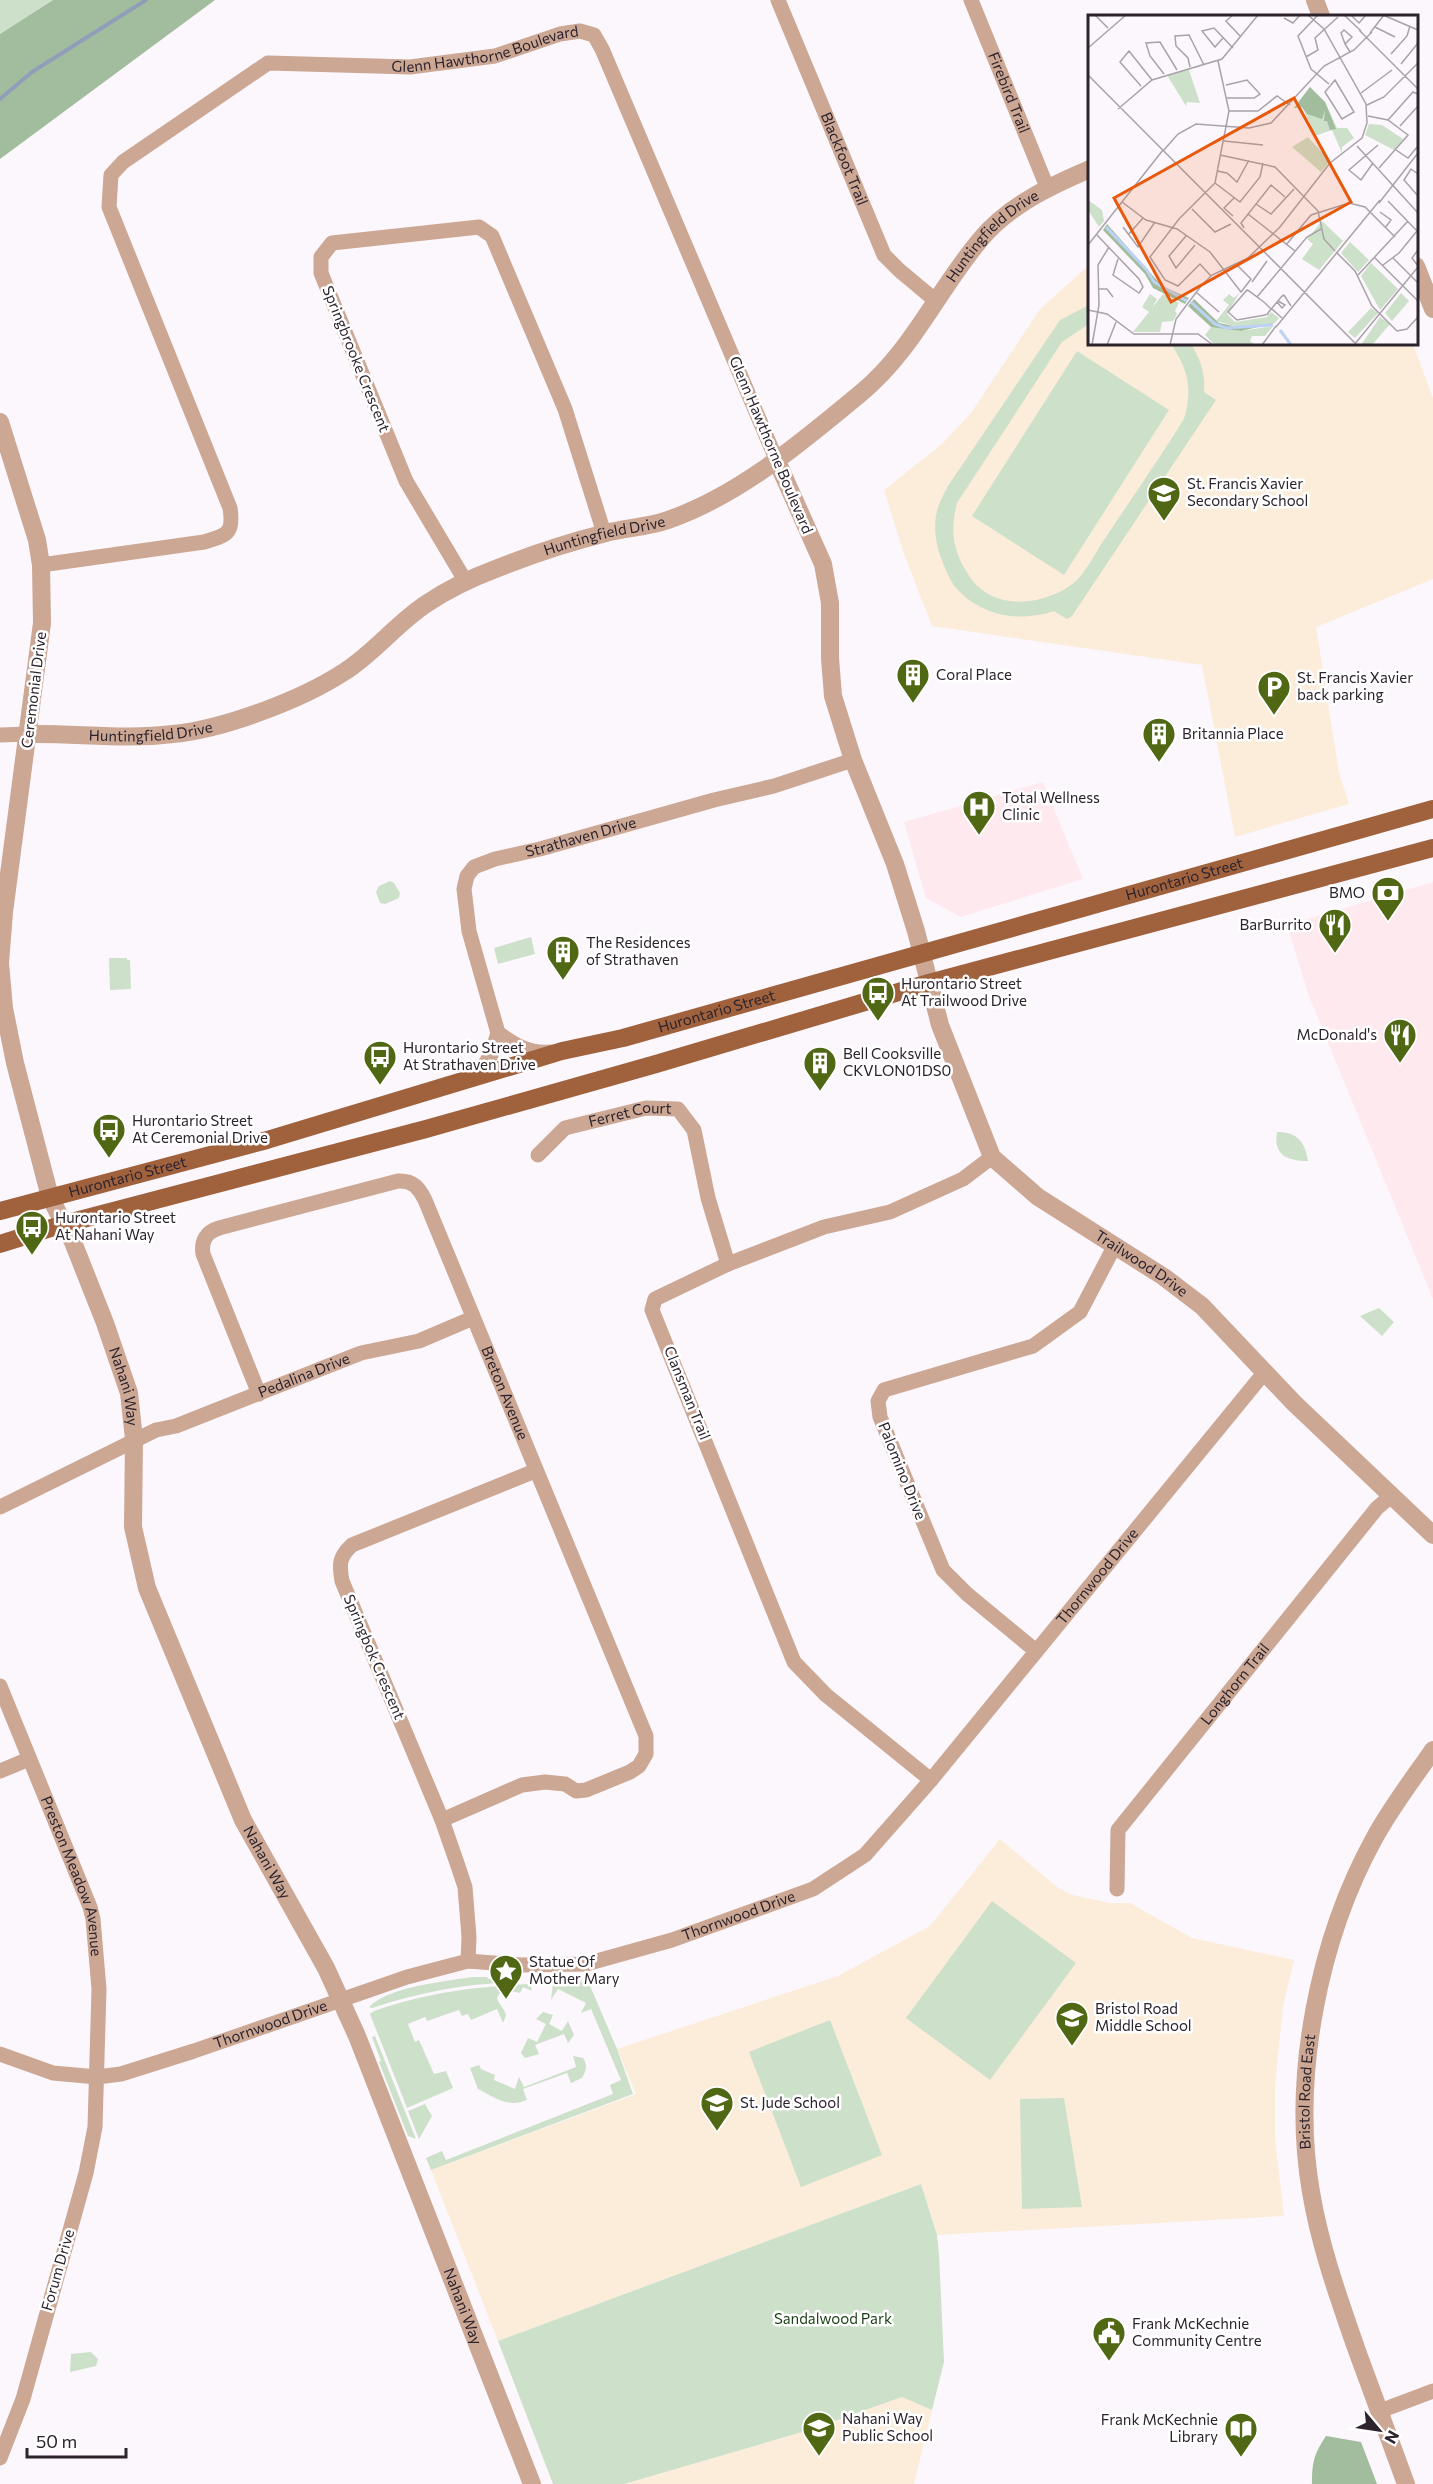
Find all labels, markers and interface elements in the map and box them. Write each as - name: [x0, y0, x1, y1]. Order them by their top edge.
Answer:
- inset map: [1088, 15, 1418, 345]
- street label: Glenn Hawthorne Boulevard: [391, 21, 579, 75]
- street label: Firebird Trail: [985, 49, 1034, 135]
- street label: Blackfoot Trail: [818, 109, 872, 208]
- street label: Huntingfield Drive: [942, 185, 1041, 285]
- street label: Springbrooke Crescent: [319, 283, 395, 434]
- street label: Glenn Hawthorne Boulevard: [726, 353, 818, 536]
- place label: St. Francis Xavier Secondary School: [1187, 474, 1308, 509]
- school or university icon: St. Francis Xavier Secondary School: [1146, 475, 1182, 522]
- street label: Huntingfield Drive: [541, 512, 667, 559]
- street label: Ceremonial Drive: [17, 631, 49, 749]
- building icon: Coral Place: [895, 657, 931, 704]
- place label: Coral Place: [936, 665, 1012, 683]
- place label: St. Francis Xavier back parking: [1297, 668, 1413, 703]
- parking icon: St. Francis Xavier back parking: [1256, 669, 1292, 716]
- building icon: Britannia Place: [1141, 716, 1177, 763]
- street label: Huntingfield Drive: [88, 717, 214, 744]
- place label: Britannia Place: [1182, 724, 1284, 742]
- place label: Total Wellness Clinic: [1002, 788, 1100, 823]
- hospital icon: Total Wellness Clinic: [961, 789, 997, 836]
- street label: Strathaven Drive: [524, 812, 638, 860]
- street label: Hurontario Street: [1123, 853, 1245, 904]
- bank icon: BMO: [1370, 875, 1406, 922]
- place label: BMO: [1329, 883, 1365, 901]
- restaurant icon: BarBurrito: [1317, 907, 1353, 954]
- place label: BarBurrito: [1240, 915, 1312, 933]
- place label: The Residences of Strathaven: [586, 933, 691, 968]
- building icon: The Residences of Strathaven: [545, 934, 581, 981]
- place label: Hurontario Street At Trailwood Drive: [901, 974, 1027, 1009]
- bus stop icon: Hurontario Street At Trailwood Drive: [860, 975, 896, 1022]
- street label: Hurontario Street: [656, 985, 777, 1036]
- restaurant icon: McDonald's: [1382, 1017, 1418, 1064]
- place label: McDonald's: [1296, 1025, 1377, 1043]
- place label: Hurontario Street At Strathaven Drive: [403, 1038, 536, 1073]
- bus stop icon: Hurontario Street At Strathaven Drive: [362, 1039, 398, 1086]
- place label: Bell Cooksville CKVLON01DS0: [843, 1044, 951, 1079]
- building icon: Bell Cooksville CKVLON01DS0: [802, 1045, 838, 1092]
- street label: Ferret Court: [586, 1098, 672, 1130]
- place label: Hurontario Street At Ceremonial Drive: [132, 1111, 268, 1146]
- bus stop icon: Hurontario Street At Ceremonial Drive: [91, 1112, 127, 1159]
- street label: Hurontario Street: [66, 1152, 188, 1200]
- place label: Hurontario Street At Nahani Way: [55, 1208, 176, 1243]
- bus stop icon: Hurontario Street At Nahani Way: [14, 1209, 50, 1256]
- street label: Trailwood Drive: [1092, 1226, 1192, 1300]
- street label: Breton Avenue: [478, 1343, 533, 1442]
- street label: Clansman Trail: [661, 1343, 715, 1442]
- street label: Nahani Way: [106, 1344, 143, 1427]
- street label: Pedalina Drive: [255, 1348, 352, 1401]
- street label: Palomino Drive: [875, 1419, 931, 1522]
- street label: Thornwood Drive: [1052, 1524, 1141, 1628]
- street label: Springbok Crescent: [340, 1591, 409, 1722]
- street label: Longhorn Trail: [1196, 1639, 1272, 1728]
- street label: Preston Meadow Avenue: [38, 1793, 106, 1957]
- street label: Nahani Way: [240, 1822, 295, 1902]
- street label: Thornwood Drive: [679, 1886, 797, 1944]
- place label: Statue Of Mother Mary: [529, 1952, 620, 1987]
- place icon: Statue Of Mother Mary: [488, 1953, 524, 2000]
- street label: Thornwood Drive: [211, 1995, 329, 2052]
- place label: Bristol Road Middle School: [1095, 1999, 1192, 2034]
- school or university icon: Bristol Road Middle School: [1054, 2000, 1090, 2047]
- street label: Bristol Road East: [1295, 2033, 1318, 2150]
- school or university icon: St. Jude School: [699, 2085, 735, 2132]
- place label: St. Jude School: [740, 2093, 840, 2111]
- street label: Forum Drive: [37, 2227, 77, 2312]
- street label: Nahani Way: [440, 2265, 487, 2347]
- park label: Sandalwood Park: [774, 2309, 892, 2327]
- place label: Frank McKechnie Community Centre: [1132, 2314, 1262, 2349]
- public building icon: Frank McKechnie Community Centre: [1091, 2315, 1127, 2362]
- north arrow: [1349, 2400, 1409, 2460]
- place label: Nahani Way Public School: [842, 2409, 933, 2444]
- school or university icon: Nahani Way Public School: [801, 2410, 837, 2457]
- place label: Frank McKechnie Library: [1101, 2410, 1218, 2445]
- library icon: Frank McKechnie Library: [1223, 2411, 1259, 2458]
- scale bar: [27, 2421, 126, 2459]
- text: N: [1381, 2428, 1404, 2447]
- text: 50 m: [36, 2430, 77, 2452]

